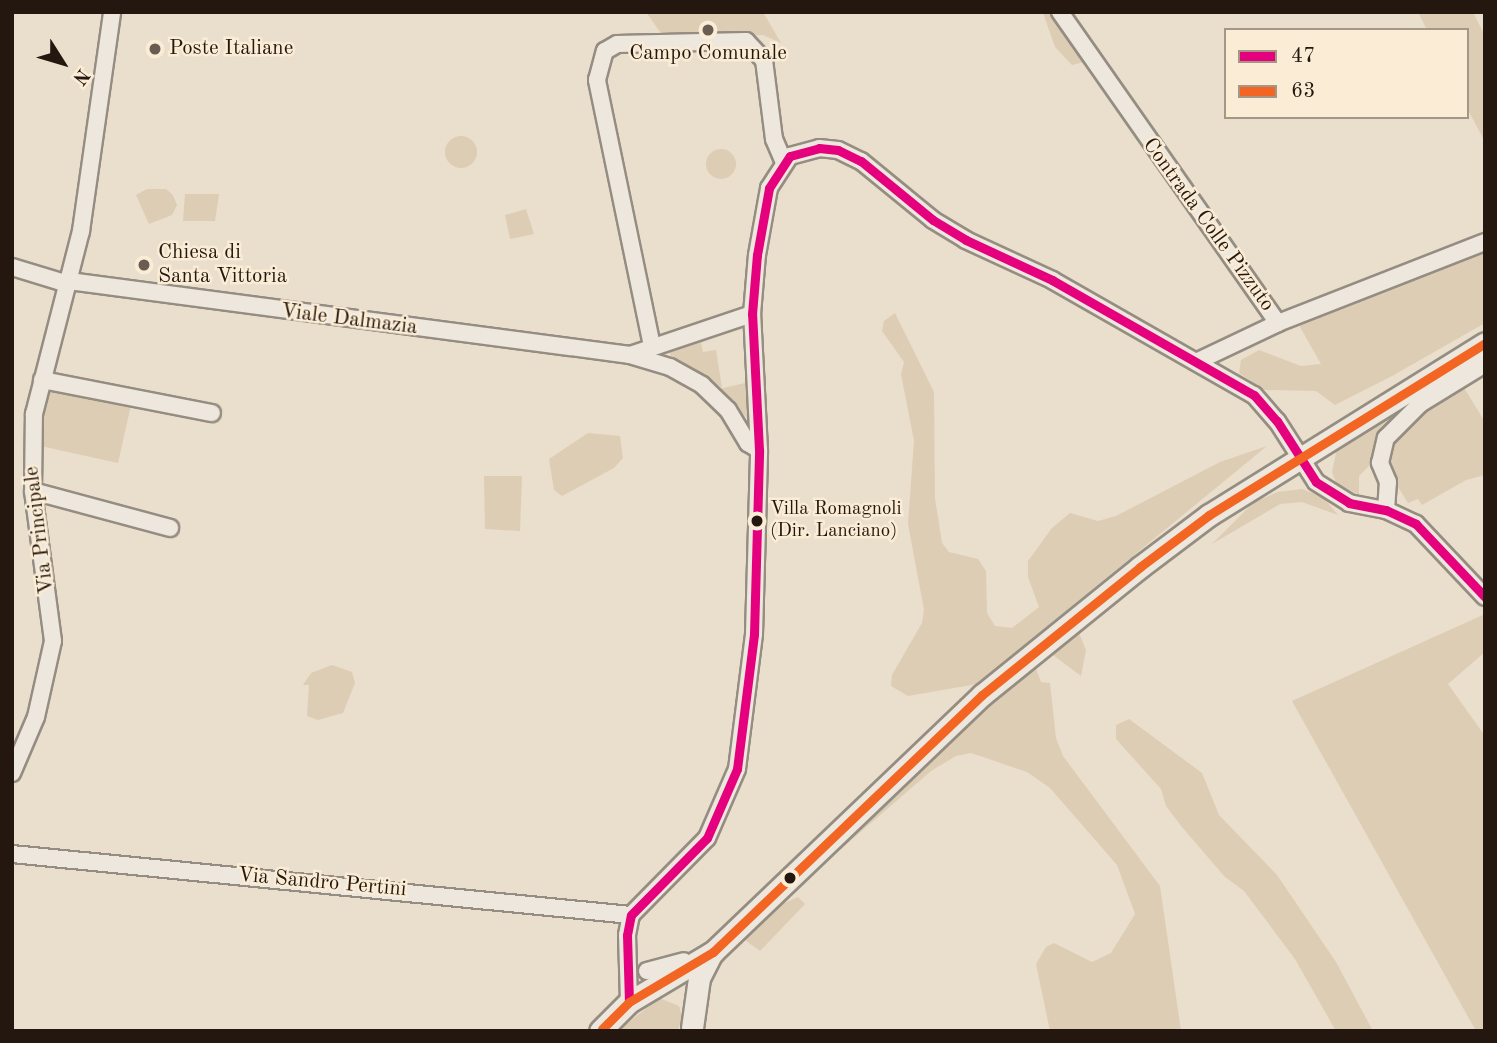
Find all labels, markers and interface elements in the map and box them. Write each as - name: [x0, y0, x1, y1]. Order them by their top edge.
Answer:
- marker: Campo Comunale: [700, 22, 716, 38]
- north arrow: [28, 28, 98, 98]
- legend: [1224, 28, 1469, 119]
- place label: Poste Italiane: [169, 36, 293, 62]
- marker: Poste Italiane: [147, 41, 163, 57]
- place label: Campo Comunale: [629, 41, 787, 67]
- text: 47: [1291, 46, 1315, 67]
- text: N: [68, 64, 92, 87]
- text: 63: [1291, 81, 1315, 102]
- street label: Contrada Colle Pizzuto: [1137, 133, 1279, 317]
- place label: Chiesa di Santa Vittoria: [158, 240, 287, 290]
- marker: Chiesa di Santa Vittoria: [136, 257, 152, 273]
- street label: Viale Dalmazia: [279, 299, 419, 341]
- street label: Via Principale: [20, 465, 60, 595]
- place label: Villa Romagnoli (Dir. Lanciano): [770, 499, 902, 543]
- marker: Villa Romagnoli (Dir. Lanciano): [750, 514, 764, 528]
- street label: Via Sandro Pertini: [237, 863, 407, 903]
- unlabelled marker: [783, 871, 797, 885]

